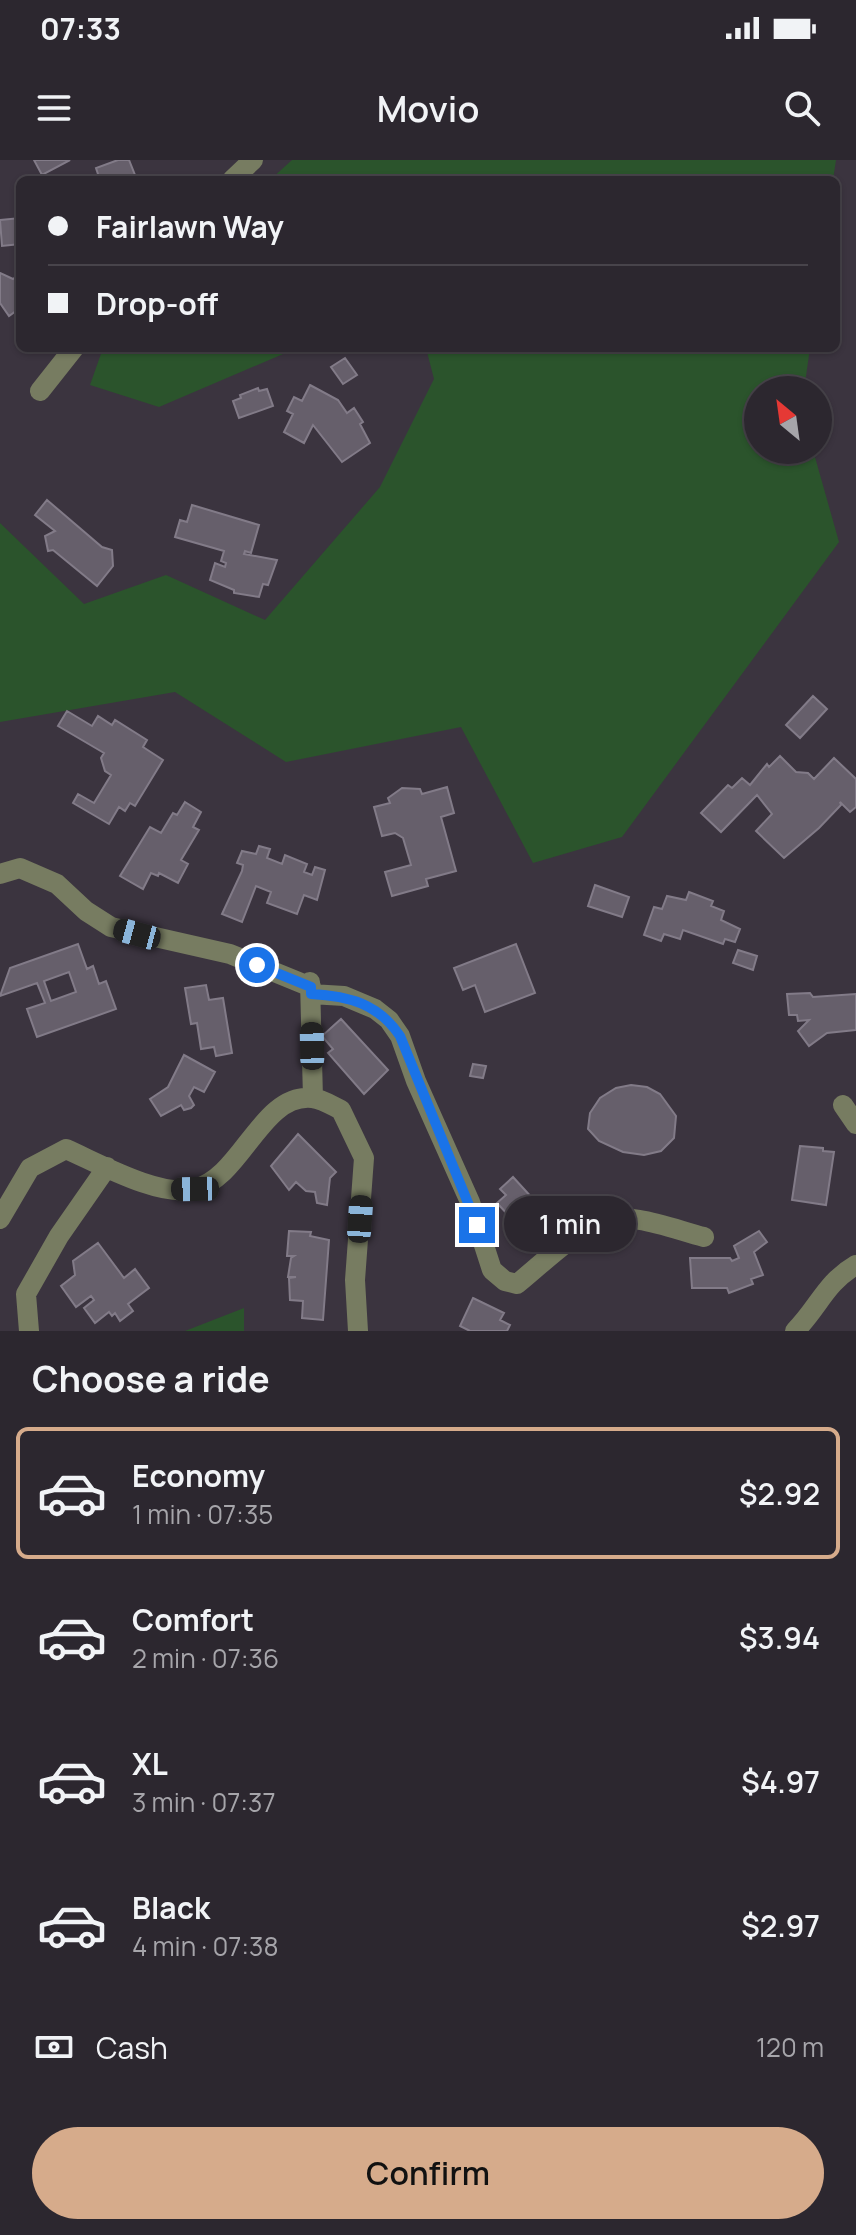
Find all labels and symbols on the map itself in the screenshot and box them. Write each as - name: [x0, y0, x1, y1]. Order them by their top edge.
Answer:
- north arrow: [744, 376, 832, 464]
- car: [111, 916, 163, 952]
- route start: [239, 947, 275, 983]
- car: [300, 1022, 324, 1070]
- car: [171, 1177, 219, 1201]
- car: [346, 1194, 374, 1244]
- callout: 1 min: [505, 1197, 637, 1253]
- route end: [459, 1207, 495, 1243]

